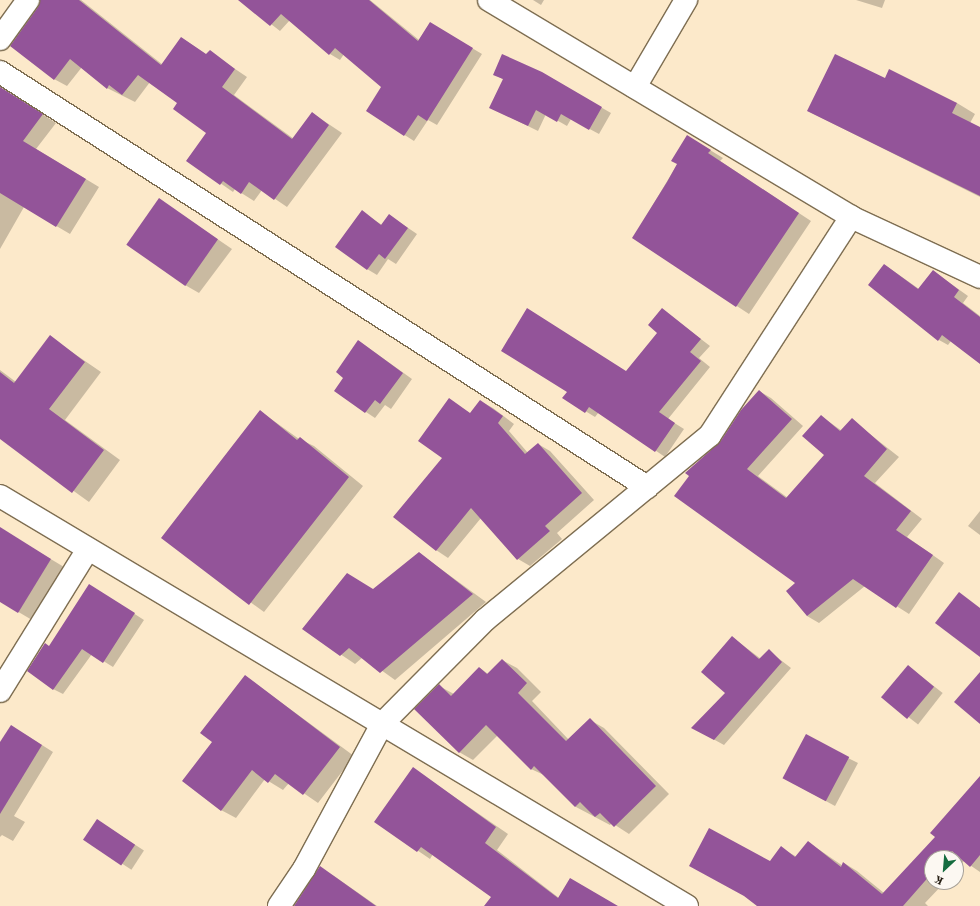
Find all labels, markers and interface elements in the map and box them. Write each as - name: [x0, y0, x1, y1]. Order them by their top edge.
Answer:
- north arrow: [924, 850, 964, 890]
- text: K: [932, 872, 946, 889]

